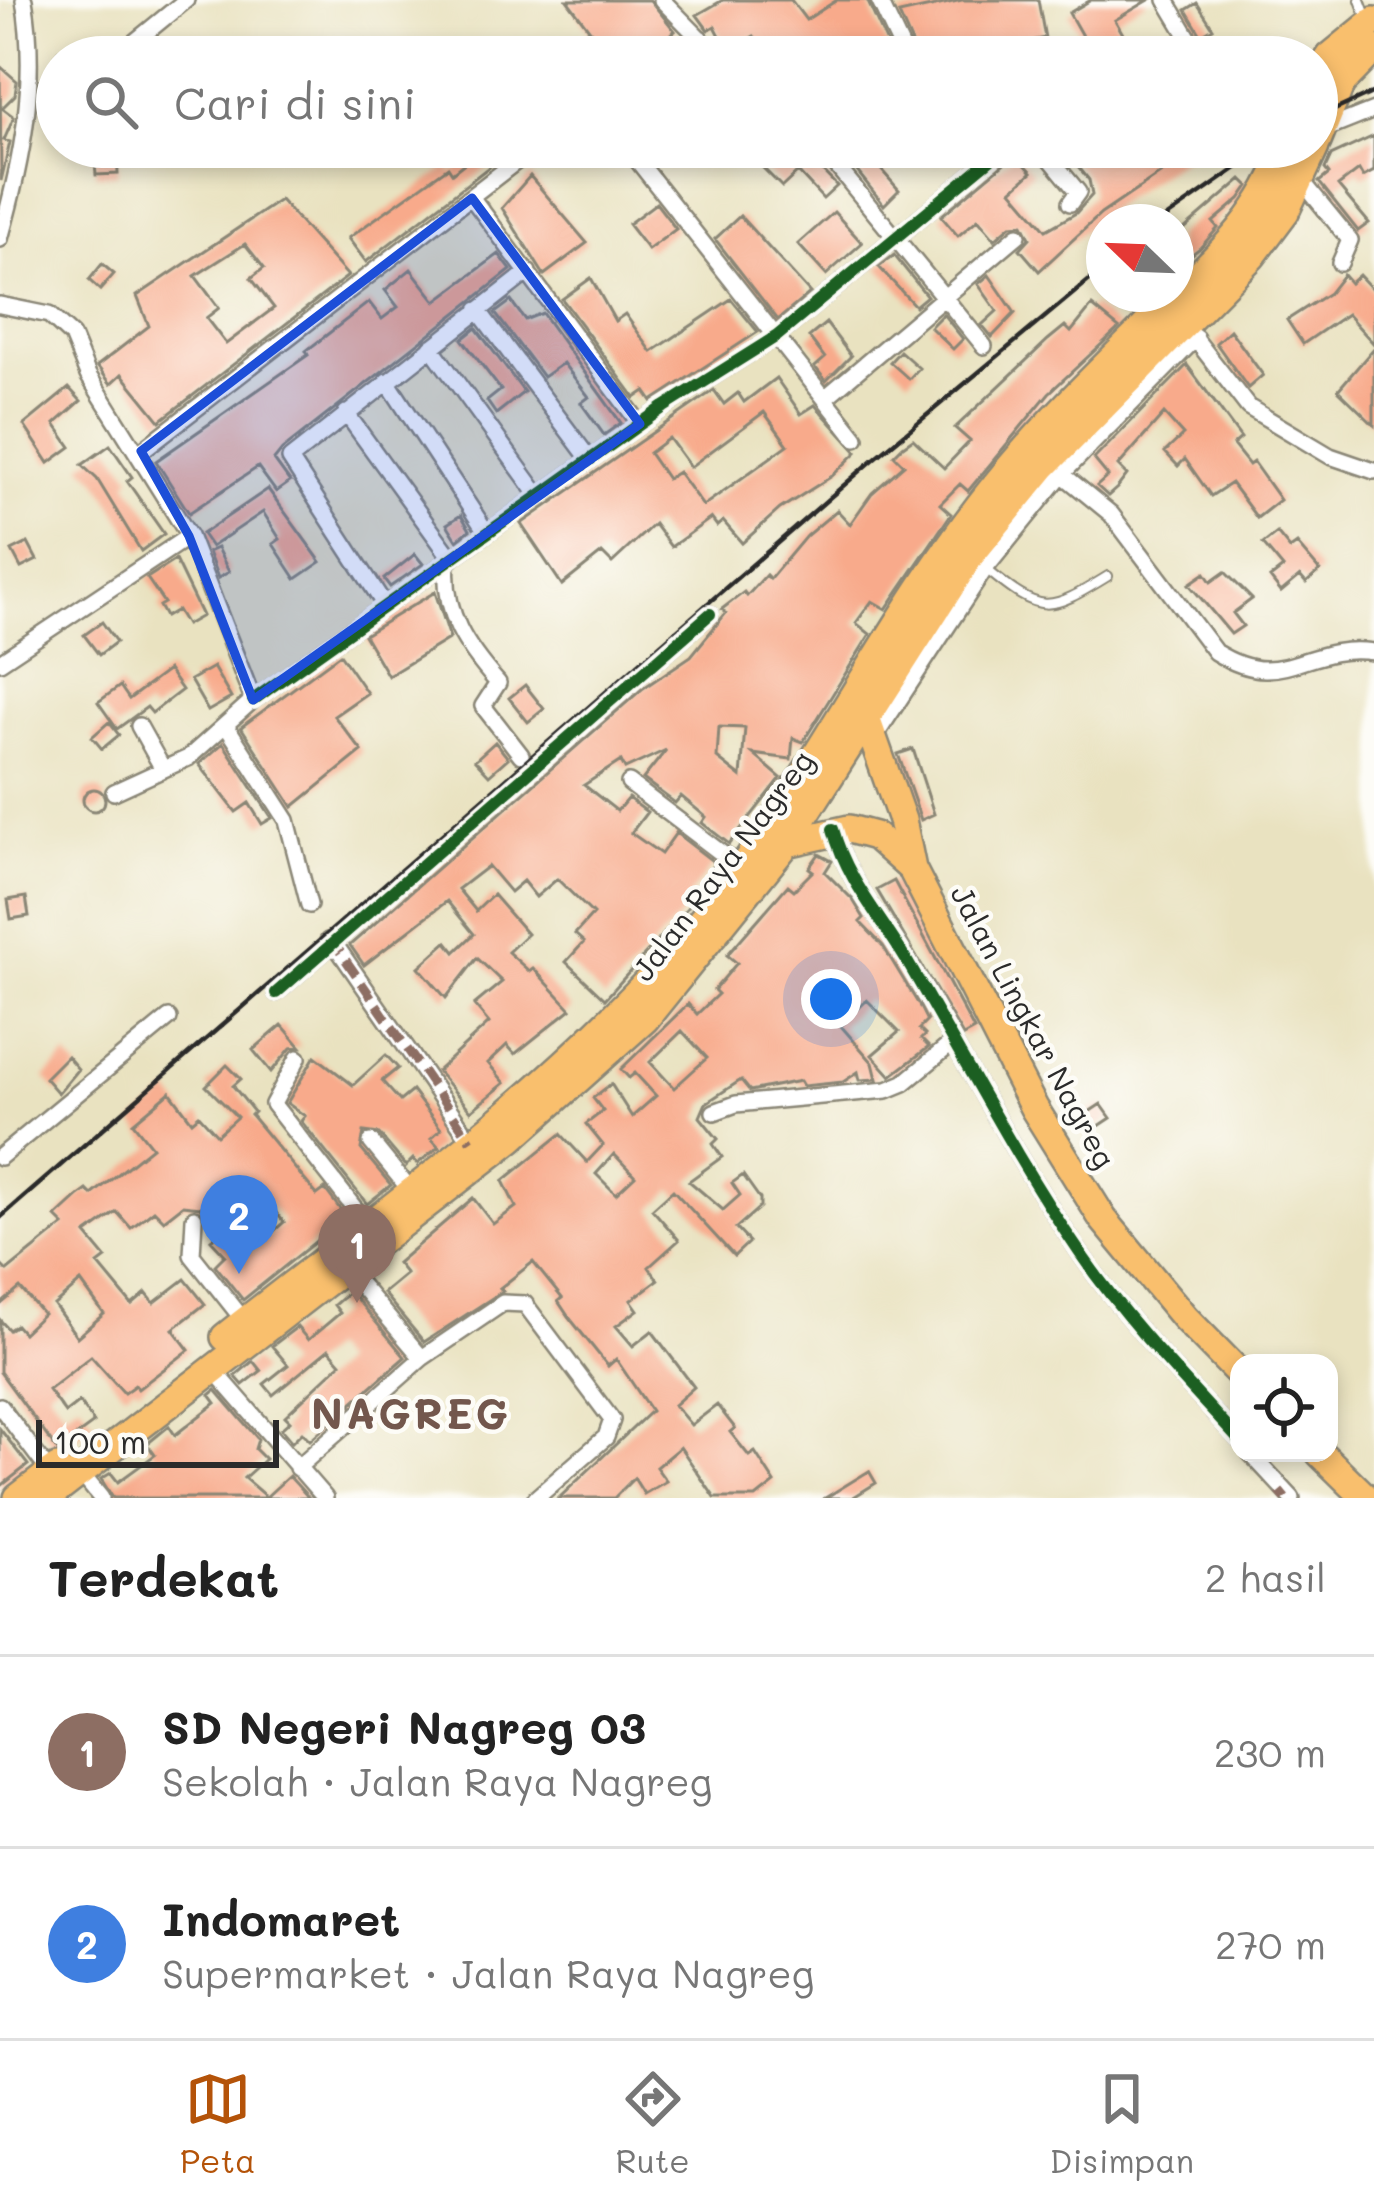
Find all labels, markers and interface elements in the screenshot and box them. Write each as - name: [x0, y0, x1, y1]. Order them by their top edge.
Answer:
- search box: [36, 36, 1338, 168]
- icon: search: [78, 69, 144, 135]
- text: Cari di sini: [174, 73, 416, 131]
- north arrow: [1086, 204, 1194, 312]
- street label: Jalan Raya Nagreg: [622, 742, 822, 988]
- street label: Jalan Lingkar Nagreg: [942, 877, 1126, 1175]
- your location: [801, 969, 861, 1029]
- pin: 2: [200, 1175, 278, 1274]
- pin: 1: [318, 1204, 396, 1303]
- map controls: [1230, 1354, 1338, 1462]
- button: locate: [1230, 1354, 1338, 1462]
- district label: NAGREG: [311, 1385, 511, 1440]
- scale bar: [36, 1414, 279, 1467]
- text: 100 m: [54, 1419, 146, 1462]
- text: Terdekat: [48, 1543, 279, 1610]
- text: 2 hasil: [1205, 1551, 1326, 1602]
- text: SD Negeri Nagreg 03: [162, 1697, 646, 1755]
- text: 1: [78, 1726, 96, 1777]
- text: 230 m: [1214, 1726, 1326, 1777]
- text: Sekolah · Jalan Raya Nagreg: [162, 1755, 712, 1806]
- text: Indomaret: [162, 1889, 400, 1947]
- text: 2: [76, 1918, 98, 1969]
- text: 270 m: [1215, 1918, 1326, 1969]
- text: Supermarket · Jalan Raya Nagreg: [162, 1947, 814, 1998]
- tab: Peta: [180, 2066, 256, 2181]
- tab: Rute: [616, 2066, 690, 2181]
- tab: Disimpan: [1050, 2066, 1194, 2181]

